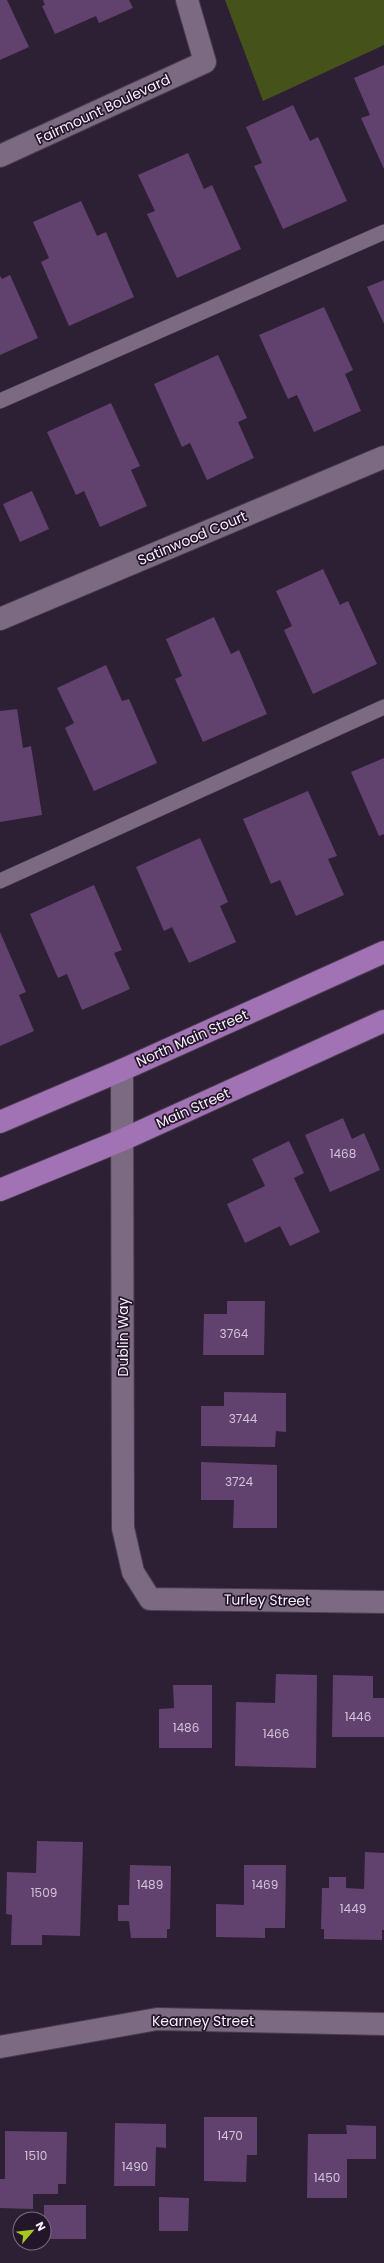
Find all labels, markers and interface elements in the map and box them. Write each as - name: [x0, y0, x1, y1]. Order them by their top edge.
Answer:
- street label: Fairmount Boulevard: [33, 69, 173, 149]
- street label: Satinwood Court: [134, 506, 250, 570]
- street label: North Main Street: [133, 1004, 251, 1072]
- street label: Main Street: [153, 1083, 233, 1133]
- house number: 1468: [330, 1145, 356, 1162]
- street label: Dublin Way: [113, 1297, 133, 1376]
- house number: 3764: [220, 1325, 249, 1342]
- house number: 3744: [229, 1410, 258, 1427]
- house number: 3724: [225, 1473, 253, 1490]
- street label: Turley Street: [224, 1589, 310, 1611]
- house number: 1446: [345, 1708, 371, 1725]
- house number: 1486: [173, 1719, 199, 1736]
- house number: 1466: [263, 1725, 289, 1742]
- house number: 1489: [137, 1876, 163, 1893]
- house number: 1469: [252, 1876, 278, 1893]
- house number: 1509: [31, 1884, 57, 1901]
- house number: 1449: [340, 1900, 366, 1917]
- street label: Kearney Street: [152, 2011, 254, 2031]
- house number: 1470: [217, 2127, 243, 2144]
- house number: 1510: [25, 2147, 47, 2164]
- house number: 1490: [122, 2158, 148, 2175]
- house number: 1450: [314, 2169, 340, 2186]
- north arrow: [12, 2211, 52, 2251]
- text: N: [32, 2219, 50, 2234]

